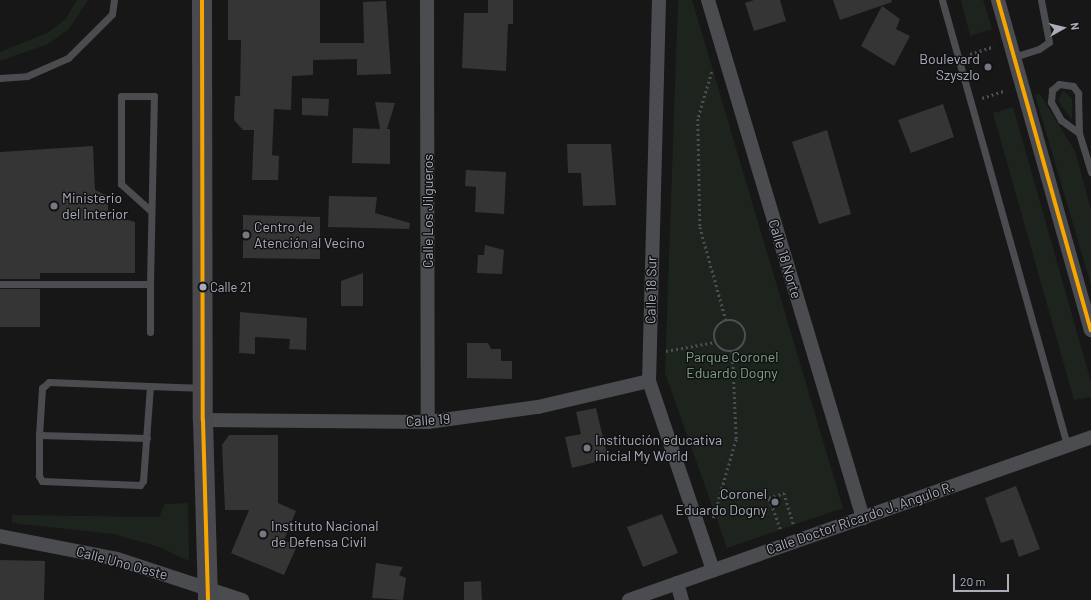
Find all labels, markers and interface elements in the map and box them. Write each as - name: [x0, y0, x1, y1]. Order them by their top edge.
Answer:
- north arrow: [1043, 8, 1083, 48]
- text: N: [1068, 22, 1082, 31]
- place label: Boulevard Szyszlo: [919, 51, 980, 84]
- marker: Boulevard Szyszlo: [983, 62, 993, 72]
- street label: Calle Los Jilgueros: [420, 154, 436, 268]
- place label: Ministerio del Interior: [62, 190, 128, 222]
- marker: Ministerio del Interior: [49, 201, 59, 211]
- street label: Calle 18 Norte: [765, 217, 805, 301]
- place label: Centro de Atención al Vecino: [254, 219, 365, 252]
- marker: Centro de Atención al Vecino: [241, 230, 251, 240]
- street label: Calle 18 Sur: [642, 256, 660, 324]
- place label: Calle 21: [210, 279, 251, 295]
- marker: Calle 21: [198, 282, 208, 292]
- park label: Parque Coronel Eduardo Dogny: [686, 349, 778, 382]
- street label: Calle 19: [405, 410, 451, 430]
- place label: Institución educativa inicial My World: [595, 432, 722, 464]
- marker: Institución educativa inicial My World: [582, 443, 592, 453]
- street label: Calle Doctor Ricardo J. Angulo R.: [764, 478, 956, 558]
- place label: Coronel Eduardo Dogny: [675, 486, 767, 518]
- marker: Coronel Eduardo Dogny: [770, 497, 780, 507]
- place label: Instituto Nacional de Defensa Civil: [271, 518, 378, 550]
- marker: Instituto Nacional de Defensa Civil: [258, 529, 268, 539]
- street label: Calle Uno Oeste: [74, 543, 170, 583]
- scale bar: [955, 566, 1011, 592]
- text: 20 m: [960, 574, 986, 588]

